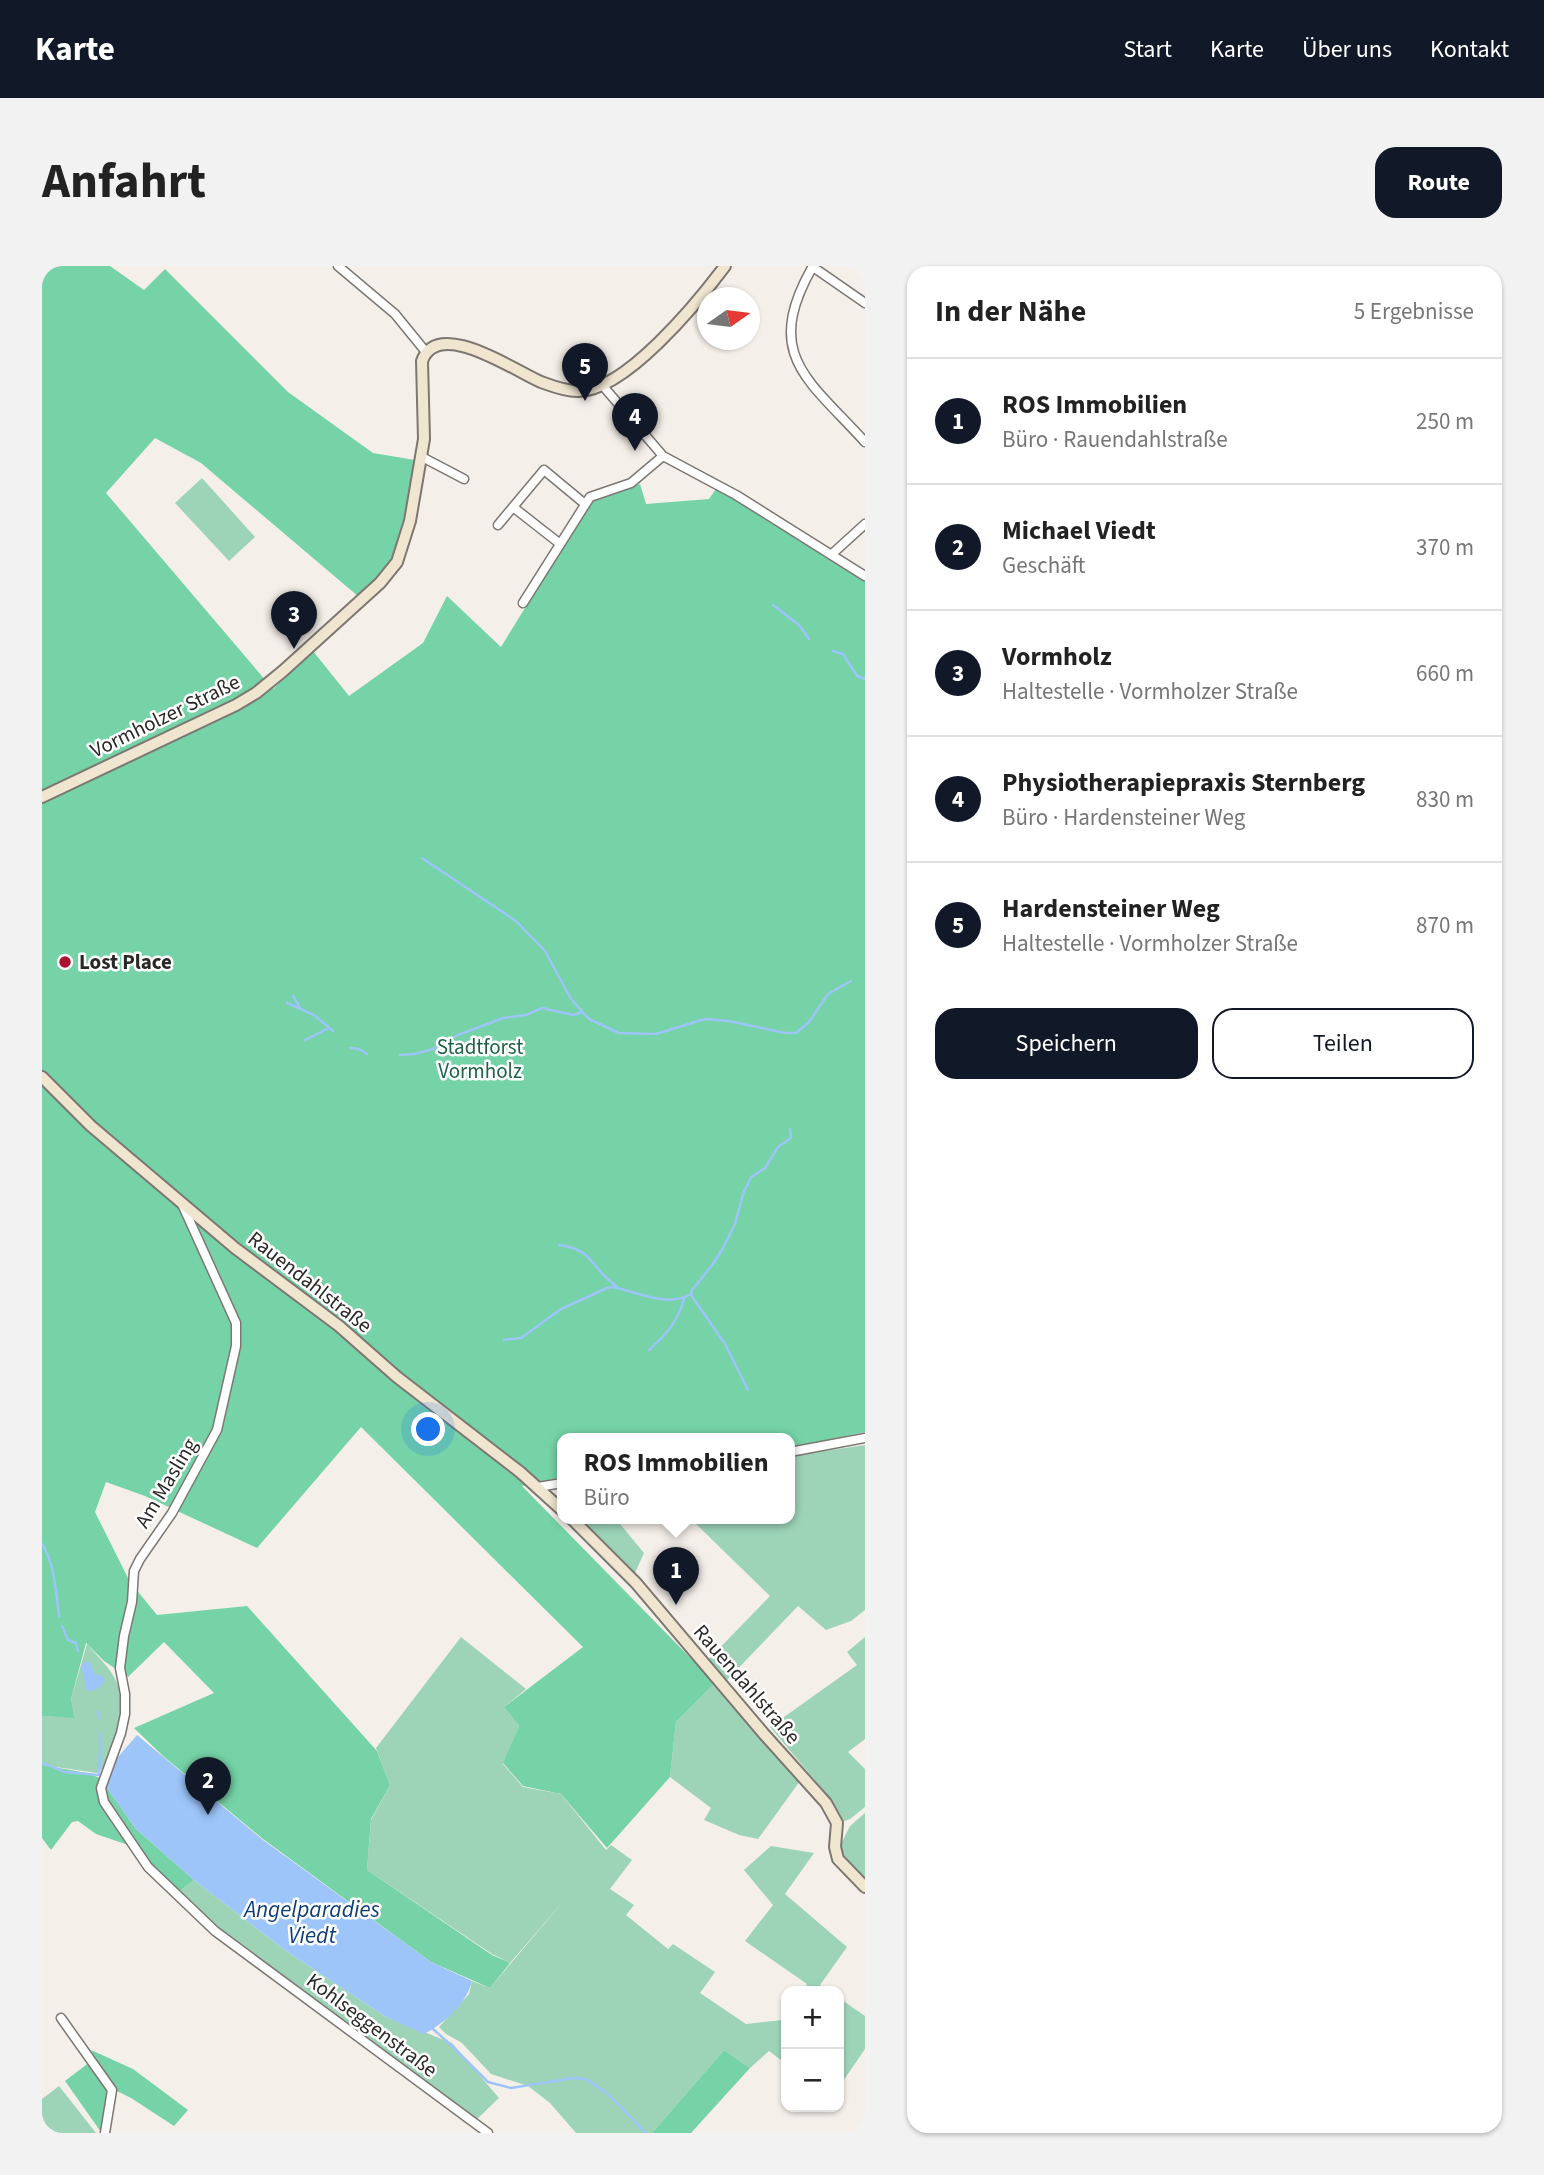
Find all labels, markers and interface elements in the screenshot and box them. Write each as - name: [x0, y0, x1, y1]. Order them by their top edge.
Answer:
- text: Karte: [35, 26, 115, 73]
- text: Start: [1124, 32, 1172, 67]
- text: Karte: [1210, 32, 1264, 67]
- text: Über uns: [1302, 32, 1392, 67]
- text: Kontakt: [1430, 32, 1509, 67]
- text: Anfahrt: [42, 147, 206, 217]
- button: Route: [1375, 147, 1502, 218]
- north arrow: [697, 287, 760, 350]
- text: In der Nähe: [935, 290, 1086, 333]
- text: 5 Ergebnisse: [1354, 295, 1474, 328]
- pin: 5: [562, 343, 608, 401]
- text: ROS Immobilien: [1002, 386, 1187, 423]
- pin: 4: [612, 393, 658, 451]
- text: 1: [952, 405, 964, 438]
- text: 250 m: [1416, 405, 1474, 438]
- text: Büro · Rauendahlstraße: [1002, 423, 1228, 456]
- text: Michael Viedt: [1002, 512, 1156, 549]
- text: 2: [952, 531, 964, 564]
- text: 370 m: [1416, 531, 1474, 564]
- text: Geschäft: [1002, 549, 1086, 582]
- pin: 3: [271, 591, 317, 649]
- text: Vormholz: [1002, 638, 1112, 675]
- text: 3: [952, 657, 964, 690]
- text: 660 m: [1416, 657, 1474, 690]
- street label: Vormholzer Straße: [85, 667, 245, 765]
- text: Haltestelle · Vormholzer Straße: [1002, 675, 1298, 708]
- text: Physiotherapiepraxis Sternberg: [1002, 764, 1365, 801]
- text: 4: [952, 783, 964, 816]
- text: 830 m: [1416, 783, 1474, 816]
- text: Büro · Hardensteiner Weg: [1002, 801, 1245, 834]
- text: Hardensteiner Weg: [1002, 890, 1220, 927]
- text: 5: [952, 909, 964, 942]
- text: 870 m: [1416, 909, 1474, 942]
- text: Haltestelle · Vormholzer Straße: [1002, 927, 1298, 960]
- place label: Lost Place: [79, 947, 172, 977]
- marker: Lost Place: [57, 954, 73, 970]
- button: Speichern: [935, 1008, 1198, 1079]
- button: Teilen: [1212, 1008, 1474, 1079]
- park label: Stadtforst Vormholz: [437, 1032, 523, 1086]
- street label: Rauendahlstraße: [242, 1224, 378, 1340]
- your location: [411, 1412, 445, 1446]
- street label: Am Masling: [127, 1432, 205, 1534]
- popup: [557, 1433, 795, 1524]
- text: ROS Immobilien: [583, 1444, 769, 1481]
- text: Büro: [583, 1481, 630, 1514]
- pin: 1: [653, 1547, 699, 1605]
- street label: Rauendahlstraße: [686, 1617, 808, 1751]
- pin: 2: [185, 1757, 231, 1815]
- water label: Angelparadies Viedt: [242, 1893, 380, 1952]
- street label: Kohlseggenstraße: [300, 1966, 444, 2084]
- map controls: [781, 1986, 844, 2112]
- button: +: [781, 1986, 844, 2049]
- button: −: [781, 2049, 844, 2112]

